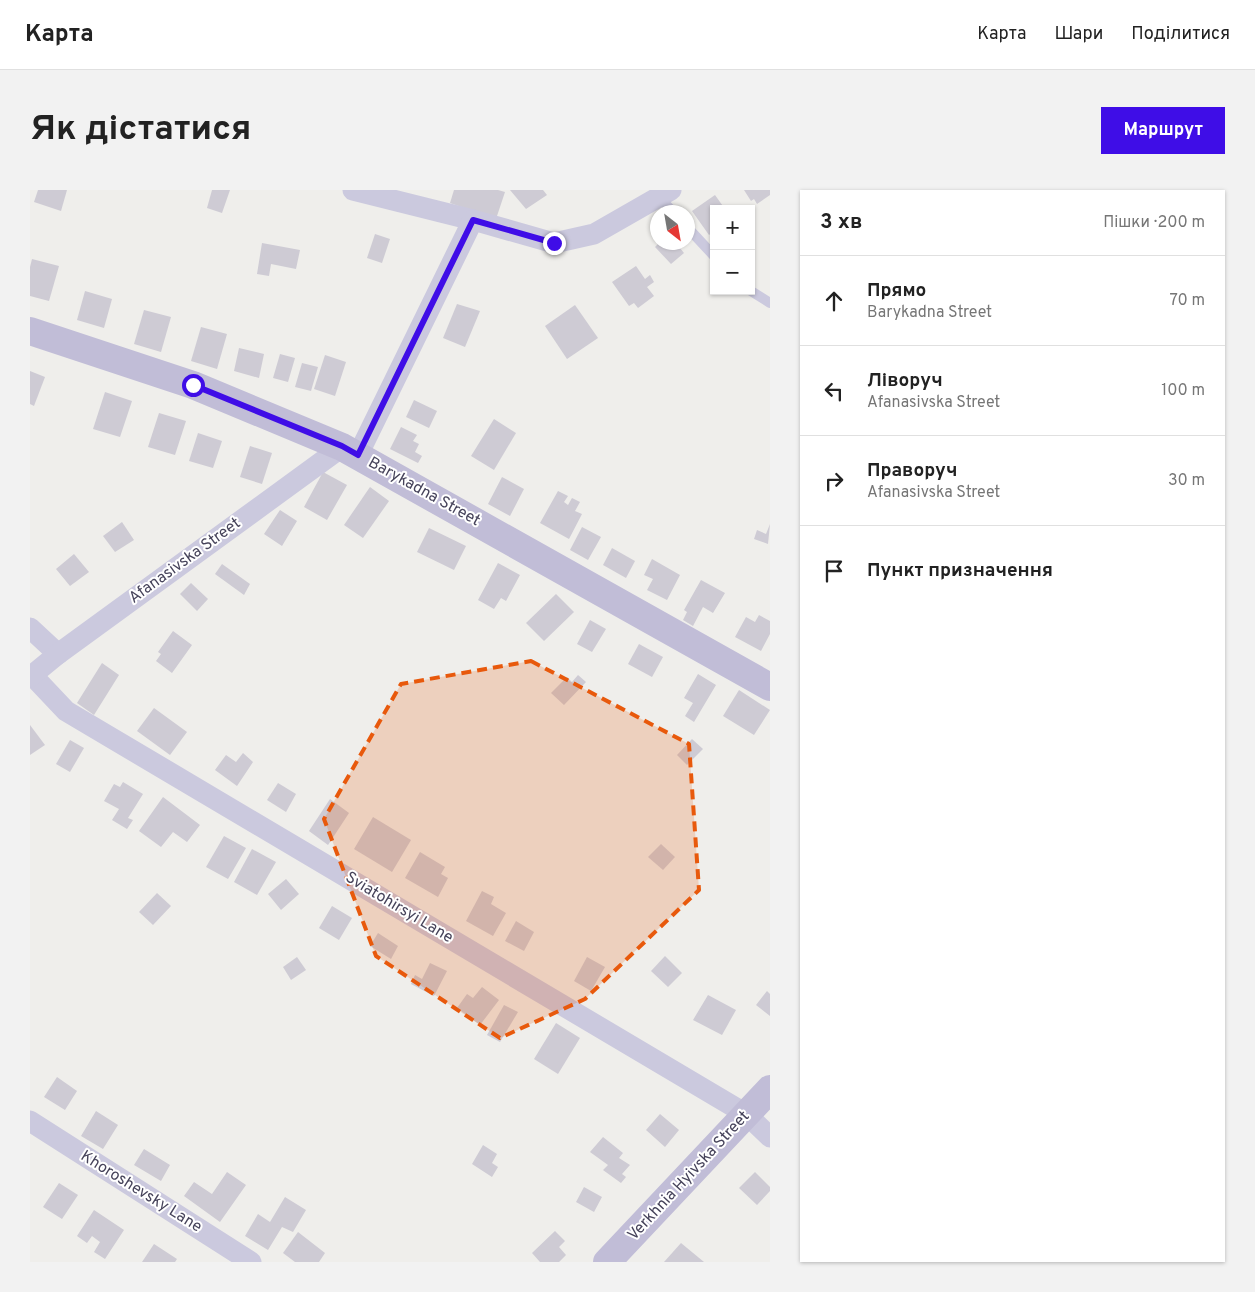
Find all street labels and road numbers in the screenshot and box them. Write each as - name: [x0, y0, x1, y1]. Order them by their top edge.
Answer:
- street label: Barykadna Street: [364, 453, 484, 531]
- street label: Afanasivska Street: [125, 514, 245, 608]
- street label: Sviatohirsyi Lane: [341, 868, 457, 948]
- street label: Verkhnia Hyivska Street: [624, 1107, 754, 1245]
- street label: Khoroshevsky Lane: [77, 1147, 205, 1237]

